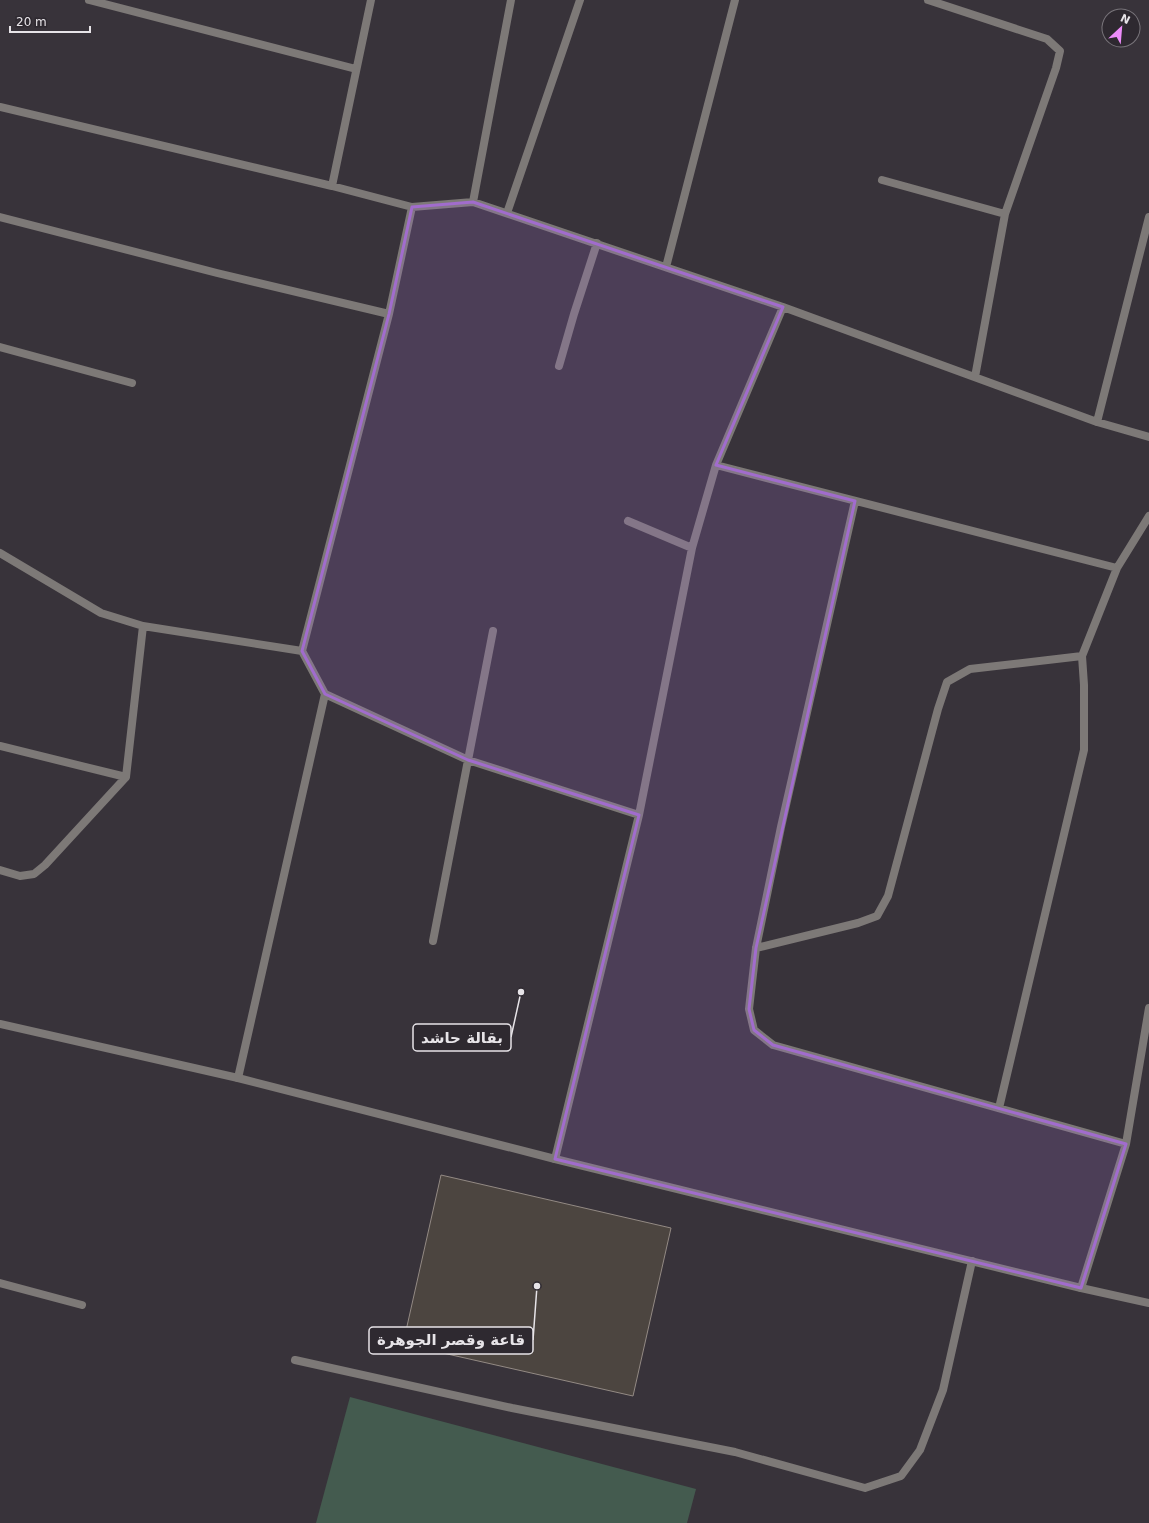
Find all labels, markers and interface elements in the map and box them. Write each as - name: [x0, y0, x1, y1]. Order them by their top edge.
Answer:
- scale bar: [10, 8, 90, 34]
- north arrow: [1101, 8, 1141, 48]
- text: N: [1118, 12, 1132, 27]
- text: 20 m: [16, 15, 47, 29]
- callout: بقالة حاشد: [413, 1024, 511, 1051]
- text: بقالة حاشد: [421, 1029, 503, 1047]
- callout: قاعة وقصر الجوهرة: [369, 1327, 533, 1354]
- text: قاعة وقصر الجوهرة: [377, 1331, 525, 1349]

